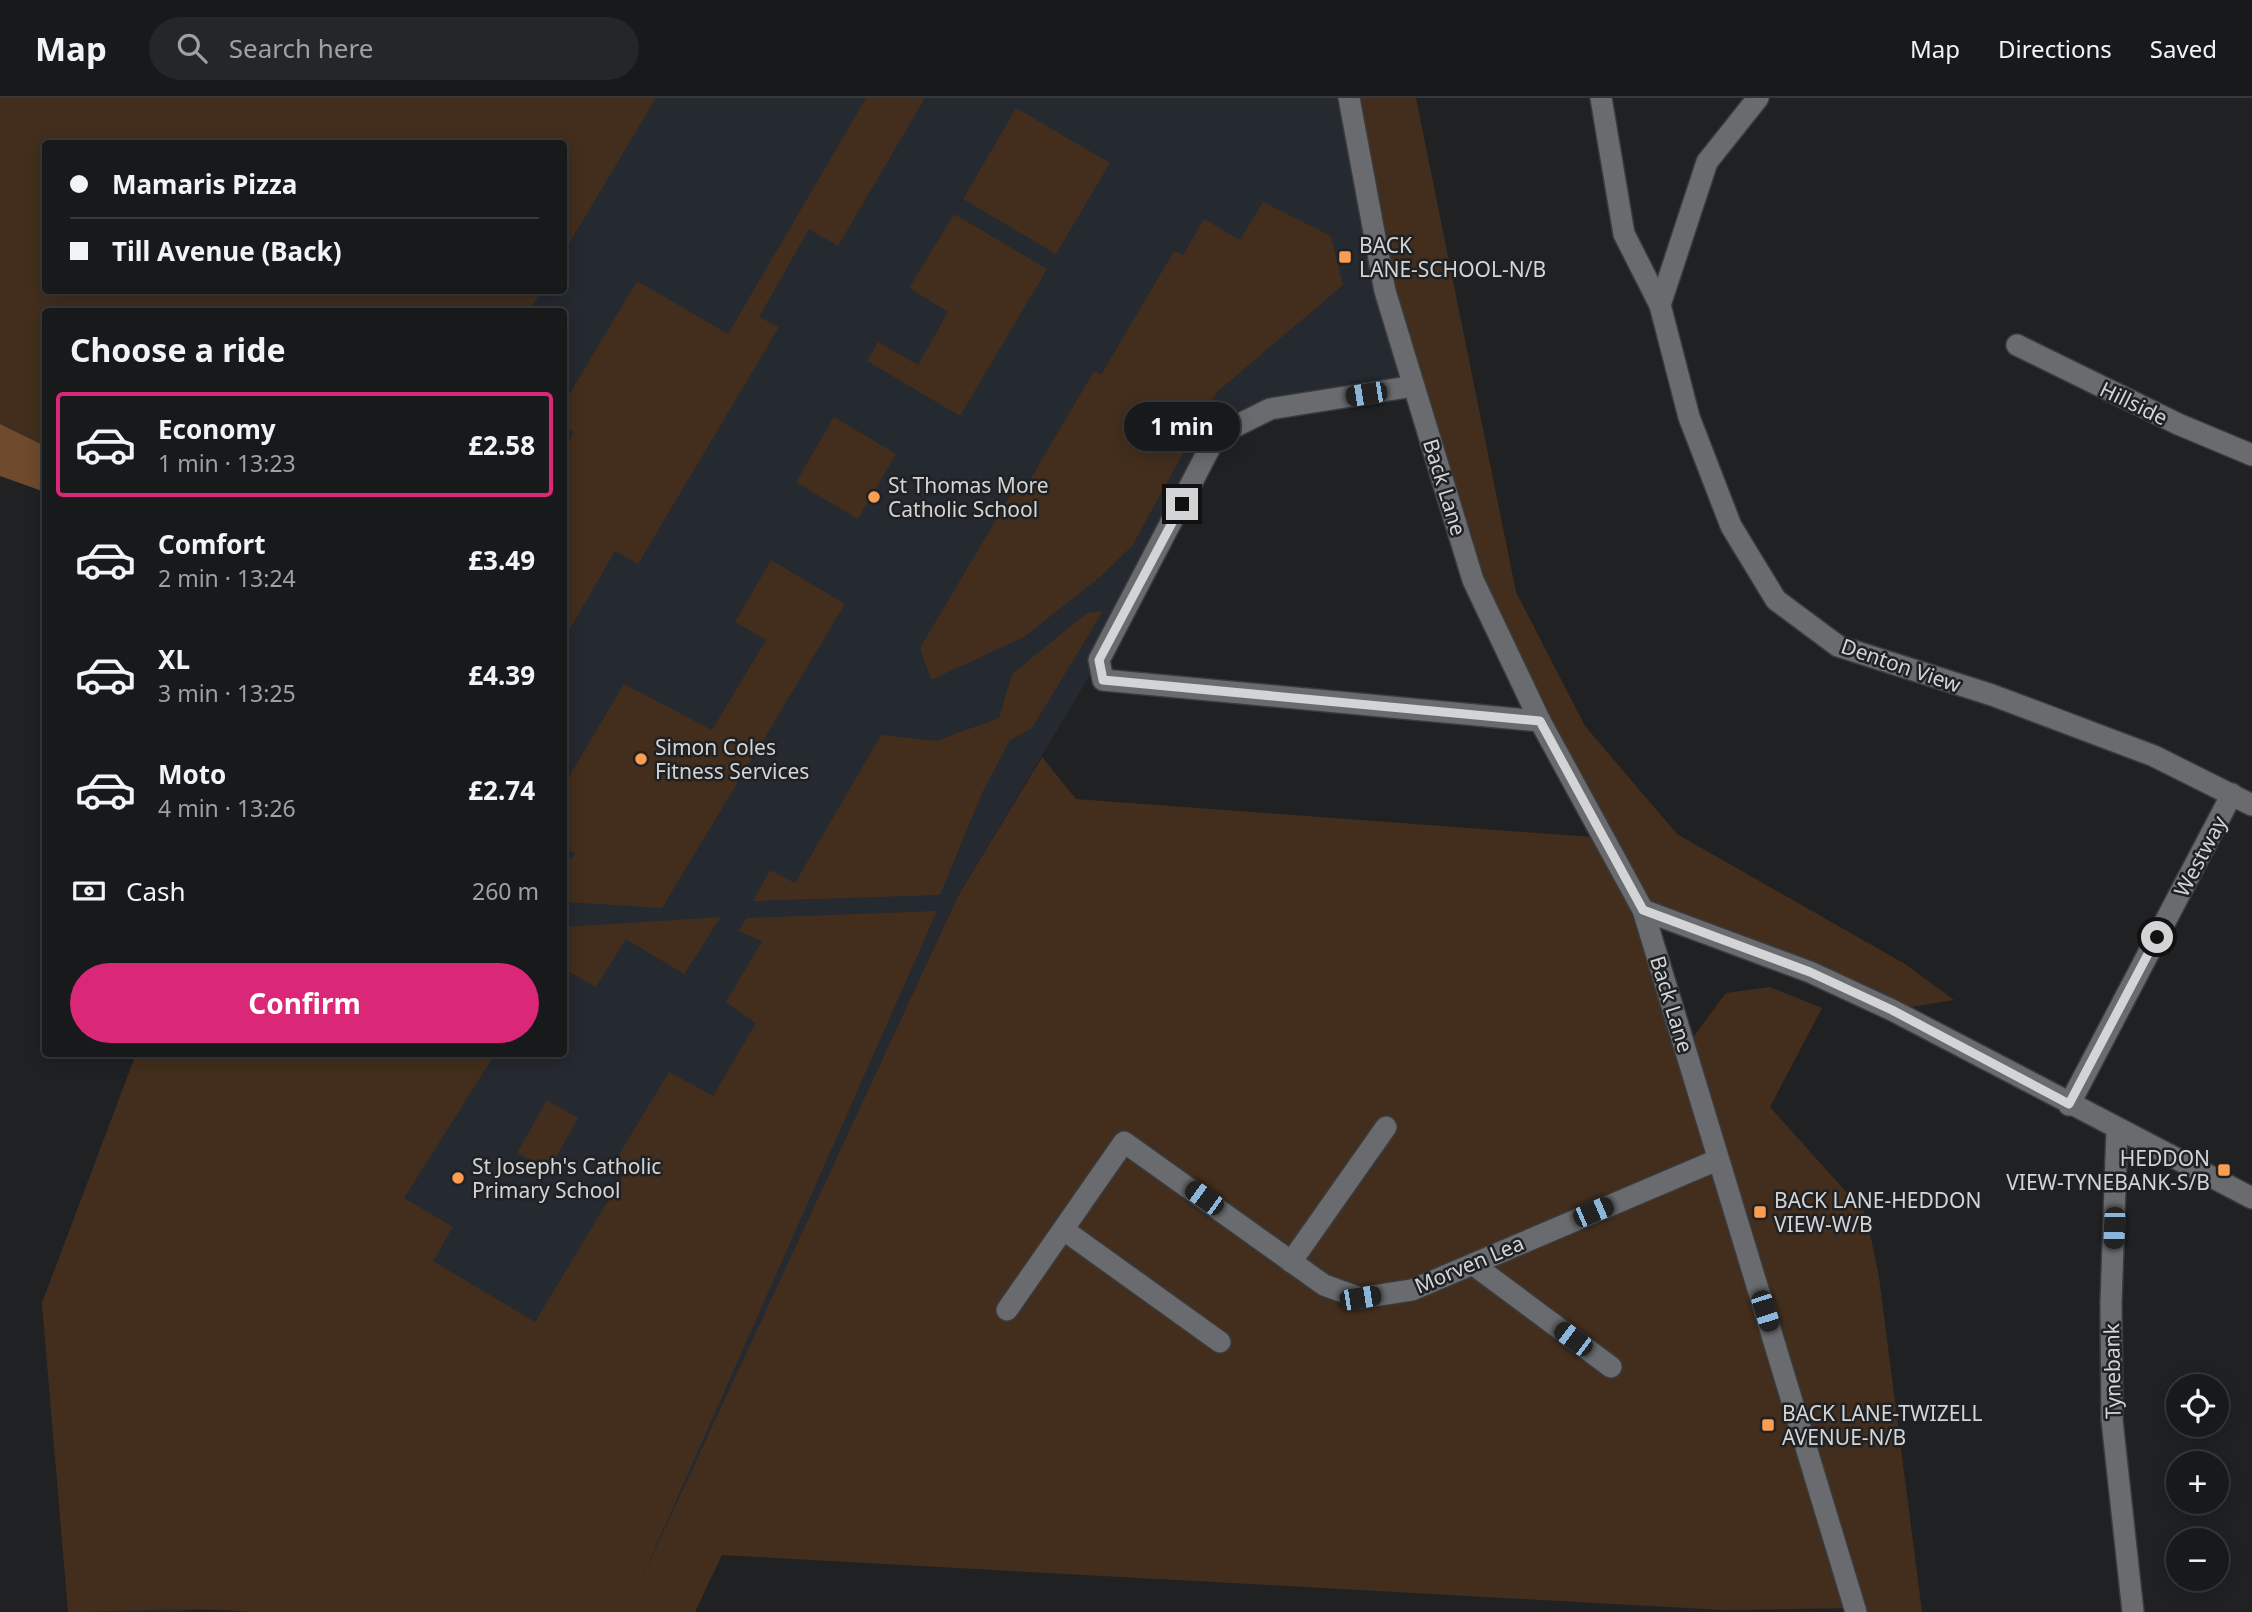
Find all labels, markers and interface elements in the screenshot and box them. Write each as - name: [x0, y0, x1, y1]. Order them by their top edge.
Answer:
- search box: [149, 17, 639, 80]
- text: Map: [35, 26, 107, 71]
- icon: search: [173, 29, 211, 67]
- text: Search here: [229, 30, 373, 66]
- text: Map: [1910, 32, 1960, 65]
- text: Directions: [1998, 32, 2112, 65]
- text: Saved: [2150, 32, 2217, 65]
- text: Mamaris Pizza: [112, 166, 297, 202]
- place label: BACK LANE-SCHOOL-N/B: [1359, 231, 1546, 283]
- text: Till Avenue (Back): [112, 233, 342, 269]
- marker: BACK LANE-SCHOOL-N/B: [1337, 249, 1353, 265]
- text: Choose a ride: [70, 328, 286, 371]
- street label: Hillside: [2095, 375, 2173, 431]
- car: [1344, 380, 1389, 408]
- callout: 1 min: [1124, 402, 1240, 452]
- text: 1 min: [1150, 410, 1214, 442]
- text: Economy: [158, 411, 276, 447]
- icon: car: [74, 413, 137, 476]
- text: £2.58: [468, 427, 535, 463]
- street label: Back Lane: [1417, 435, 1473, 539]
- text: 1 min · 13:23: [158, 447, 296, 479]
- place label: St Thomas More Catholic School: [888, 471, 1049, 523]
- route end: [1166, 488, 1198, 520]
- marker: St Thomas More Catholic School: [866, 489, 882, 505]
- text: Comfort: [158, 526, 266, 562]
- icon: car: [74, 528, 137, 591]
- text: £3.49: [468, 542, 535, 578]
- text: 2 min · 13:24: [158, 562, 296, 594]
- street label: Denton View: [1837, 631, 1965, 699]
- text: XL: [158, 641, 190, 677]
- icon: car: [74, 643, 137, 706]
- text: £4.39: [468, 657, 535, 693]
- text: 3 min · 13:25: [158, 677, 296, 709]
- place label: Simon Coles Fitness Services: [655, 733, 809, 785]
- marker: Simon Coles Fitness Services: [633, 751, 649, 767]
- text: Moto: [158, 756, 226, 792]
- icon: car: [74, 758, 137, 821]
- text: £2.74: [468, 772, 535, 808]
- text: 4 min · 13:26: [158, 792, 296, 824]
- street label: Westway: [2167, 811, 2233, 901]
- icon: cash: [70, 872, 108, 910]
- text: Cash: [126, 873, 186, 909]
- text: 260 m: [472, 875, 539, 907]
- route start: [2141, 921, 2173, 953]
- street label: Back Lane: [1644, 952, 1700, 1056]
- button: Confirm: [70, 963, 539, 1043]
- place label: HEDDON VIEW-TYNEBANK-S/B: [2006, 1144, 2210, 1196]
- place label: St Joseph's Catholic Primary School: [472, 1152, 661, 1204]
- marker: HEDDON VIEW-TYNEBANK-S/B: [2216, 1162, 2232, 1178]
- marker: St Joseph's Catholic Primary School: [450, 1170, 466, 1186]
- car: [1181, 1177, 1228, 1219]
- place label: BACK LANE-HEDDON VIEW-W/B: [1774, 1186, 1981, 1238]
- car: [1570, 1194, 1617, 1230]
- marker: BACK LANE-HEDDON VIEW-W/B: [1752, 1204, 1768, 1220]
- car: [2103, 1207, 2126, 1249]
- street label: Morven Lea: [1410, 1228, 1528, 1300]
- car: [1338, 1284, 1383, 1312]
- car: [1749, 1288, 1782, 1334]
- car: [1550, 1318, 1597, 1360]
- street label: Tynebank: [2097, 1322, 2127, 1419]
- map controls: [2166, 1374, 2229, 1591]
- button: locate: [2166, 1374, 2229, 1437]
- place label: BACK LANE-TWIZELL AVENUE-N/B: [1782, 1399, 1982, 1451]
- marker: BACK LANE-TWIZELL AVENUE-N/B: [1760, 1417, 1776, 1433]
- button: +: [2166, 1451, 2229, 1514]
- button: −: [2166, 1528, 2229, 1591]

